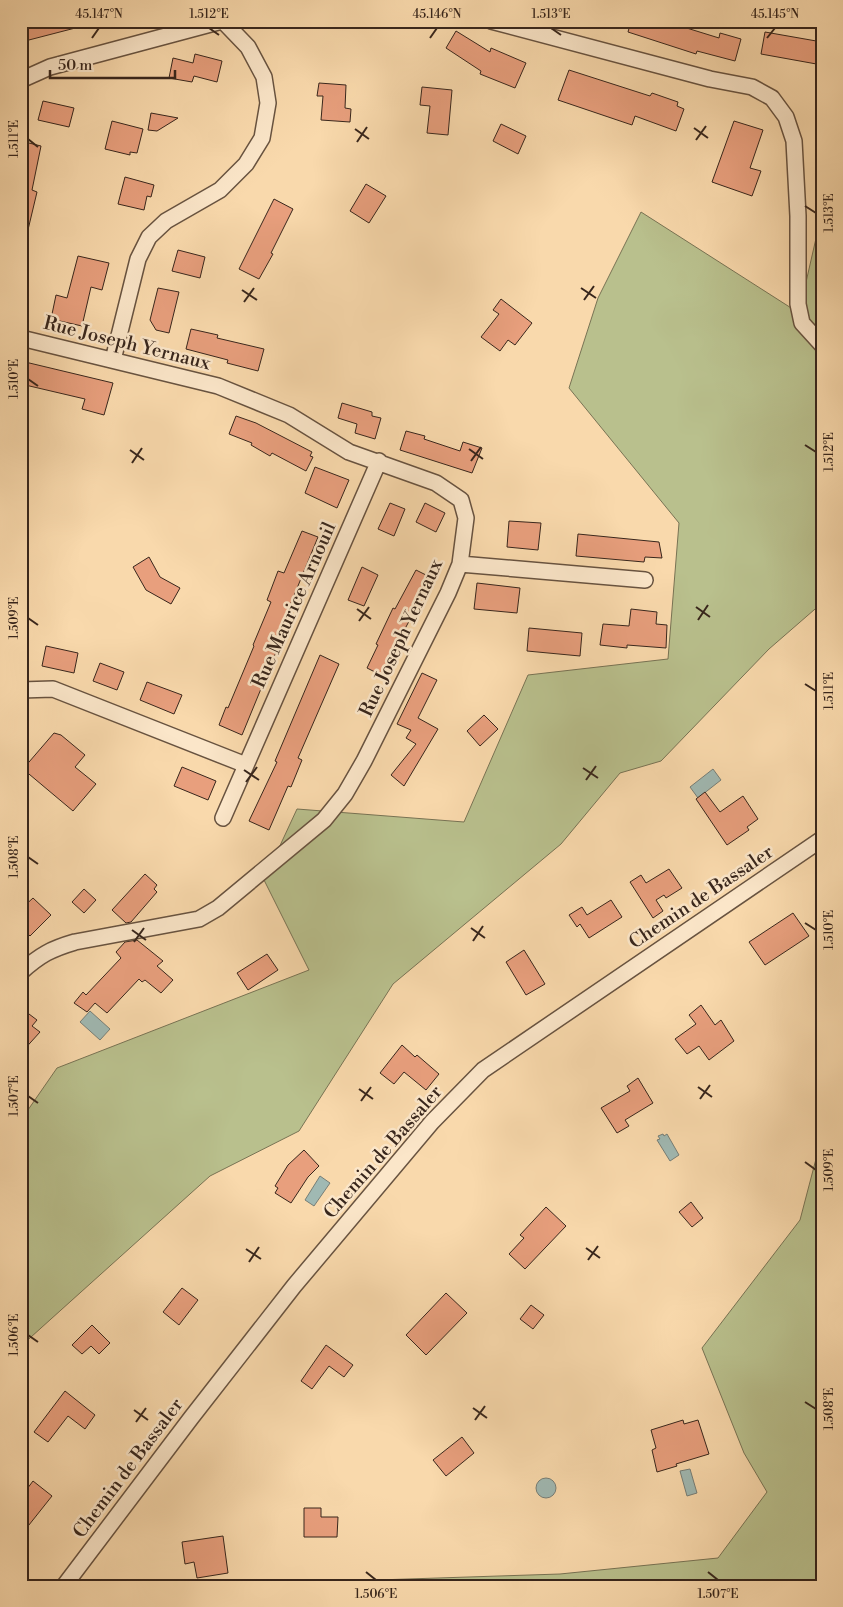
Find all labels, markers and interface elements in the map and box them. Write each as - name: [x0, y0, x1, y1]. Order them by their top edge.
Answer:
- text: 45.147°N: [75, 7, 123, 22]
- text: 1.512°E: [189, 7, 229, 22]
- text: 45.146°N: [412, 7, 462, 22]
- text: 1.513°E: [531, 7, 571, 22]
- text: 45.145°N: [751, 7, 799, 22]
- scale bar: [50, 48, 175, 80]
- text: 50 m: [58, 56, 92, 75]
- text: 1.511°E: [7, 120, 22, 158]
- text: 1.513°E: [822, 193, 837, 233]
- street label: Rue Joseph Yernaux: [41, 311, 213, 375]
- text: 1.510°E: [7, 359, 22, 399]
- text: 1.512°E: [822, 432, 837, 472]
- street label: Rue Maurice Arnouil: [247, 518, 342, 692]
- street label: Rue Joseph Yernaux: [354, 555, 448, 721]
- text: 1.509°E: [7, 597, 22, 639]
- text: 1.511°E: [822, 672, 837, 710]
- text: 1.508°E: [7, 836, 22, 878]
- street label: Chemin de Bassaler: [624, 840, 778, 954]
- text: 1.510°E: [822, 910, 837, 950]
- text: 1.507°E: [7, 1075, 22, 1117]
- street label: Chemin de Bassaler: [318, 1080, 448, 1224]
- text: 1.509°E: [822, 1149, 837, 1191]
- text: 1.506°E: [7, 1314, 22, 1356]
- text: 1.508°E: [822, 1388, 837, 1430]
- street label: Chemin de Bassaler: [68, 1393, 188, 1543]
- text: 1.506°E: [355, 1587, 397, 1602]
- text: 1.507°E: [697, 1587, 739, 1602]

